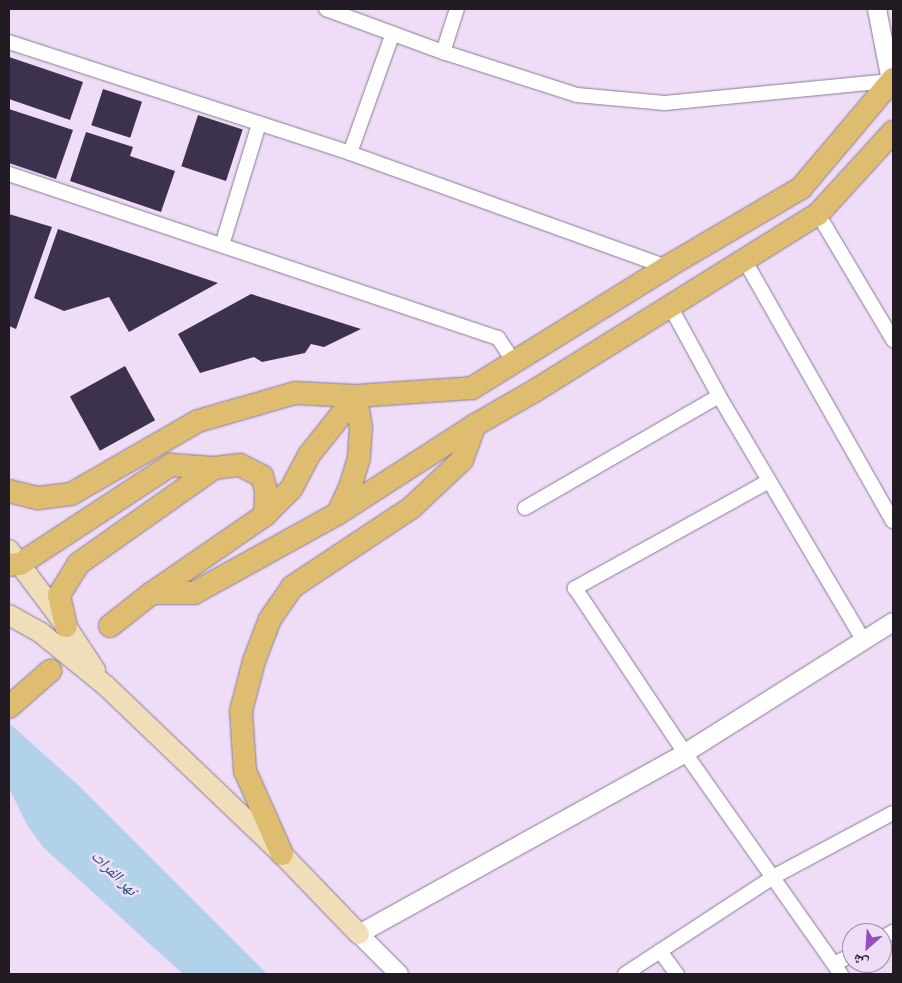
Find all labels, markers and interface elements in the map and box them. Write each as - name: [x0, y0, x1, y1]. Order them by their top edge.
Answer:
- water label: نهر الفرات: [87, 846, 141, 900]
- north arrow: [842, 923, 892, 973]
- text: ش: [850, 950, 871, 972]

